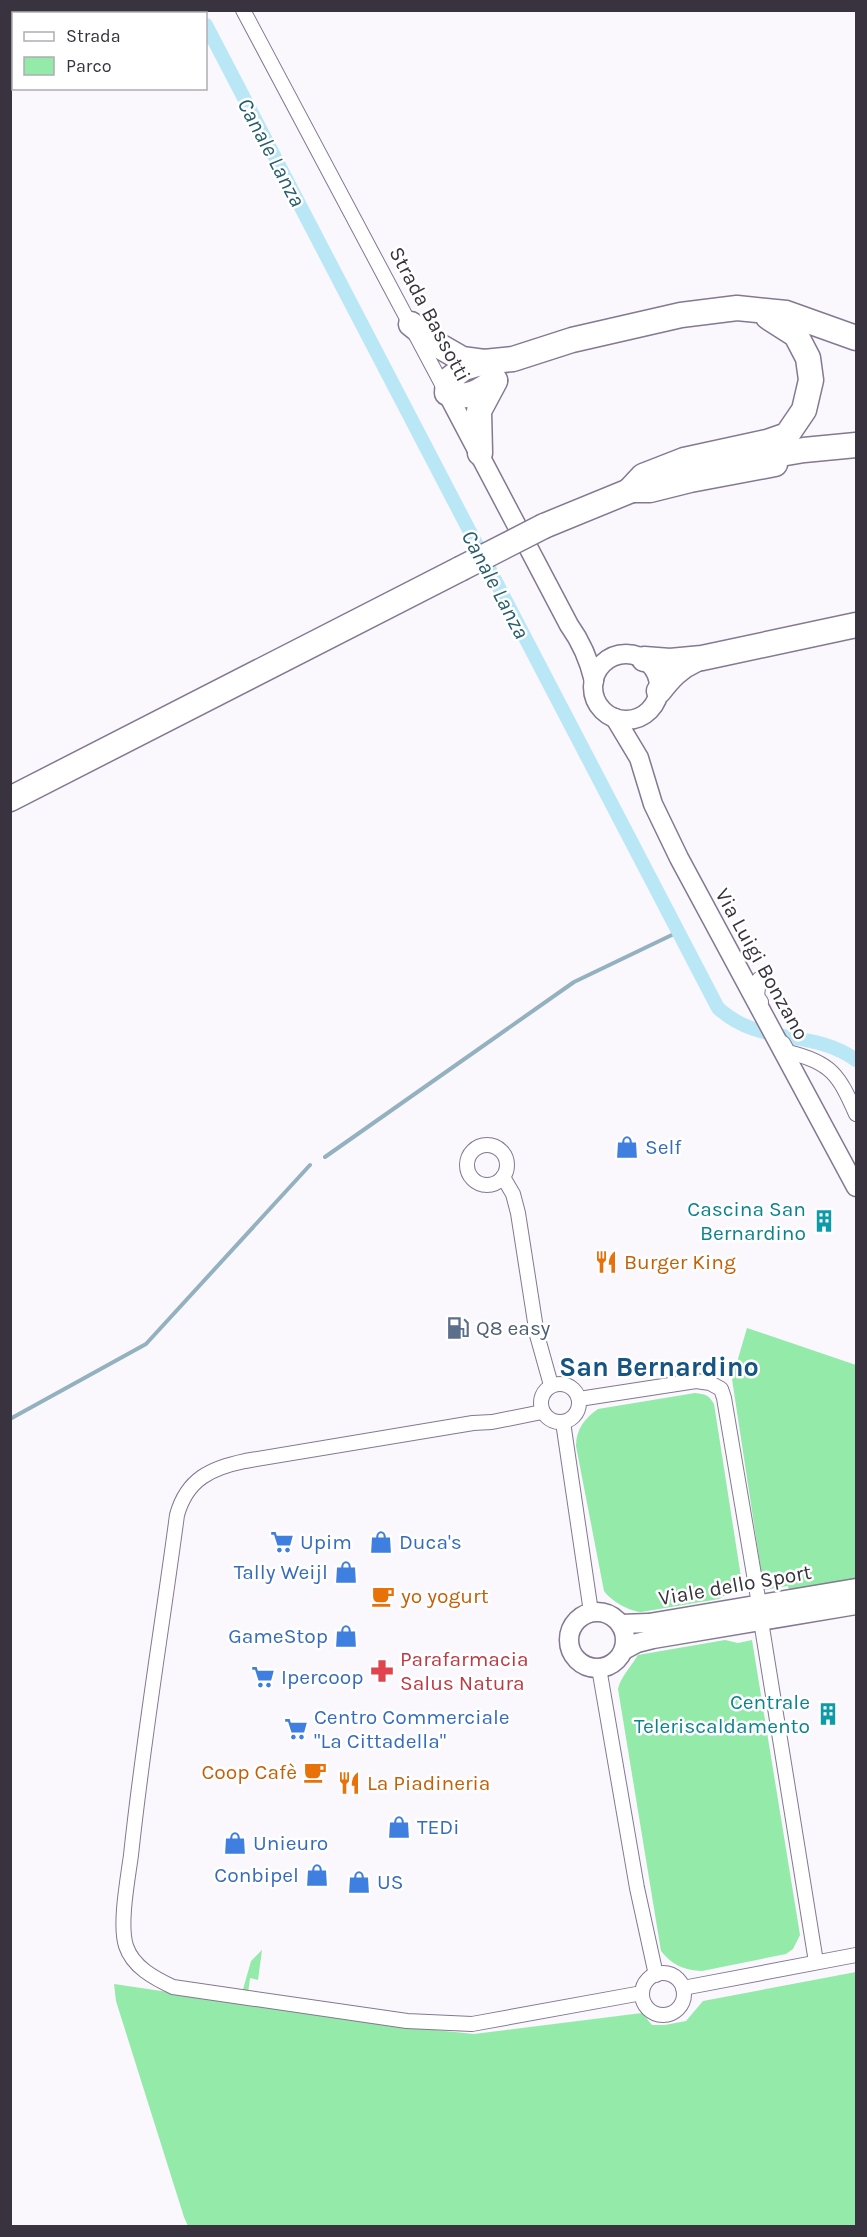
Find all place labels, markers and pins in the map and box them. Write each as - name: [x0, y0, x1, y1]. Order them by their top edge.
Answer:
- shop icon: Self: [614, 1134, 640, 1160]
- place label: Self: [645, 1135, 682, 1159]
- place label: Cascina San Bernardino: [687, 1197, 806, 1245]
- building icon: Cascina San Bernardino: [811, 1208, 837, 1234]
- restaurant icon: Burger King: [593, 1249, 619, 1275]
- place label: Burger King: [624, 1250, 736, 1274]
- fuel station icon: Q8 easy: [445, 1315, 471, 1341]
- place label: Q8 easy: [476, 1316, 551, 1340]
- supermarket icon: Upim: [269, 1529, 295, 1555]
- shop icon: Duca's: [368, 1529, 394, 1555]
- place label: Upim: [300, 1530, 352, 1554]
- place label: Duca's: [399, 1530, 462, 1554]
- shop icon: Tally Weijl: [333, 1559, 359, 1585]
- place label: Tally Weijl: [234, 1560, 328, 1584]
- cafe icon: yo yogurt: [370, 1583, 396, 1609]
- place label: yo yogurt: [400, 1584, 489, 1608]
- shop icon: GameStop: [333, 1623, 359, 1649]
- place label: GameStop: [228, 1624, 328, 1648]
- place label: Parafarmacia Salus Natura: [400, 1647, 529, 1695]
- pharmacy icon: Parafarmacia Salus Natura: [369, 1658, 395, 1684]
- supermarket icon: Ipercoop: [250, 1664, 276, 1690]
- place label: Ipercoop: [281, 1665, 364, 1689]
- place label: Centrale Teleriscaldamento: [634, 1690, 810, 1738]
- building icon: Centrale Teleriscaldamento: [815, 1701, 841, 1727]
- place label: Centro Commerciale "La Cittadella": [314, 1705, 510, 1753]
- supermarket icon: Centro Commerciale "La Cittadella": [283, 1716, 309, 1742]
- cafe icon: Coop Cafè: [302, 1759, 328, 1785]
- place label: Coop Cafè: [202, 1760, 297, 1784]
- restaurant icon: La Piadineria: [336, 1770, 362, 1796]
- place label: La Piadineria: [367, 1771, 490, 1795]
- shop icon: TEDi: [386, 1814, 412, 1840]
- place label: TEDi: [417, 1815, 459, 1839]
- shop icon: Unieuro: [222, 1830, 248, 1856]
- place label: Unieuro: [253, 1831, 328, 1855]
- shop icon: Conbipel: [304, 1862, 330, 1888]
- place label: Conbipel: [214, 1863, 299, 1887]
- shop icon: US: [346, 1869, 372, 1895]
- place label: US: [377, 1870, 403, 1894]

